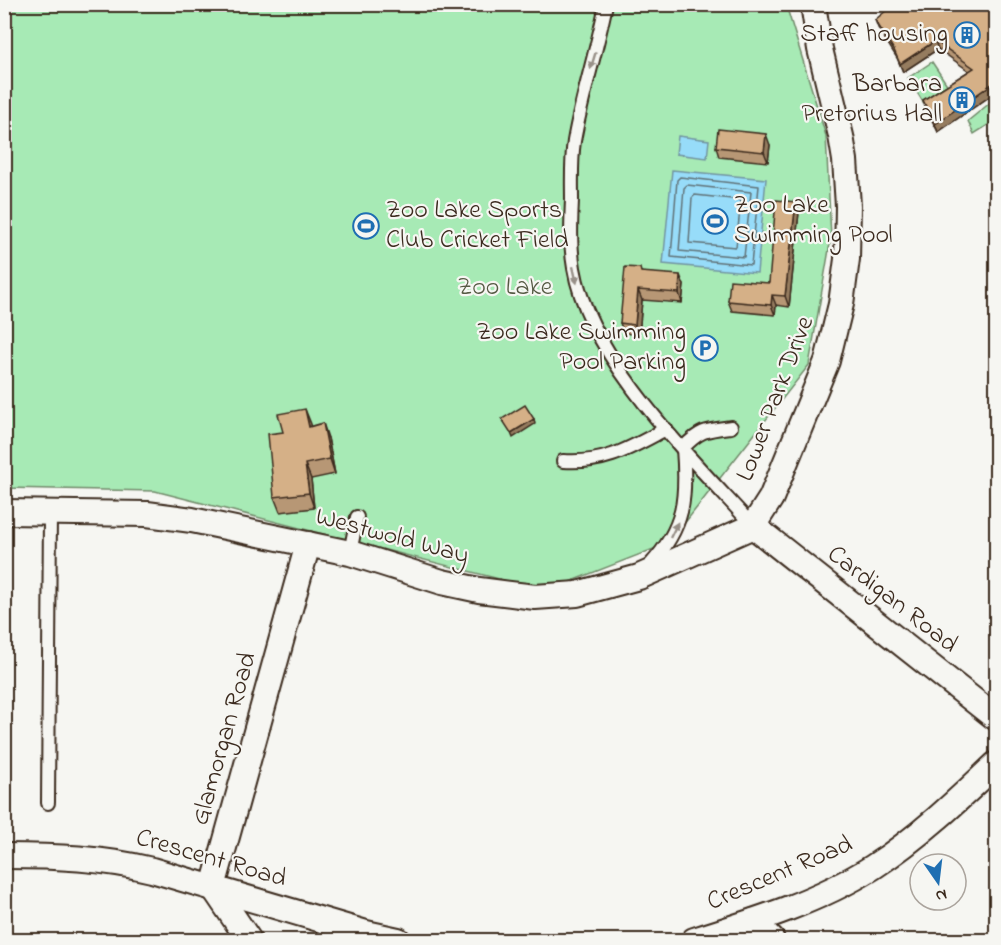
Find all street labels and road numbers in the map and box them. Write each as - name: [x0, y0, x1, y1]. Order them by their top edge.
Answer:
- street label: Lower Park Drive: [727, 311, 825, 487]
- street label: Westwold Way: [311, 498, 473, 576]
- street label: Cardigan Road: [818, 537, 966, 664]
- street label: Glamorgan Road: [182, 648, 268, 830]
- street label: Crescent Road: [131, 819, 291, 899]
- street label: Crescent Road: [701, 826, 859, 922]

